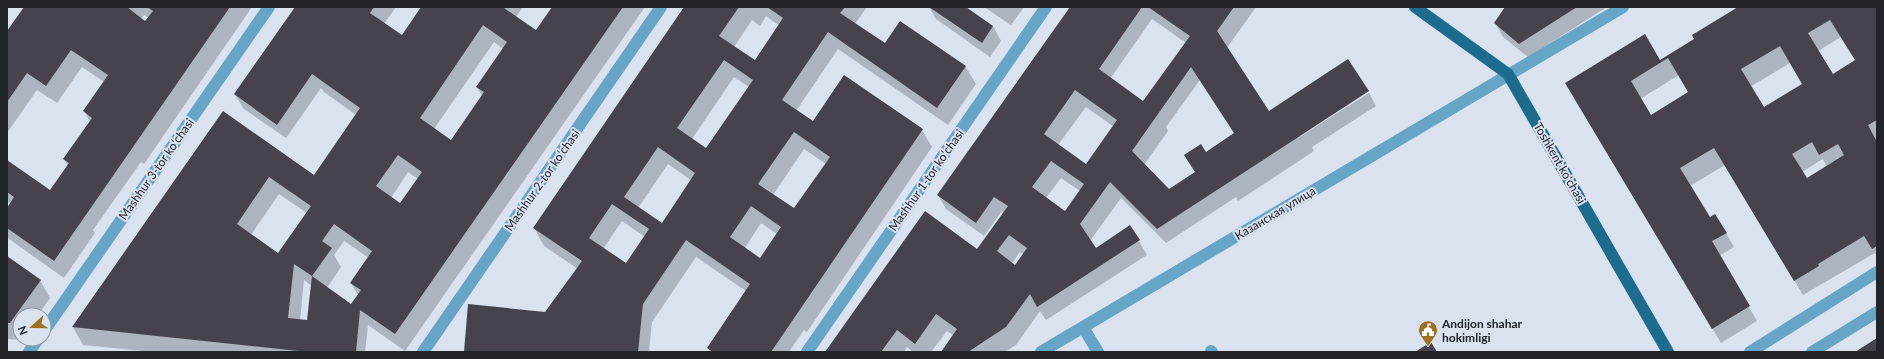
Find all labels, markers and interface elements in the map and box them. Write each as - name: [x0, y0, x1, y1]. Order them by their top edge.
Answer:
- street label: Mashhur 3-tor koʻchasi: [115, 115, 197, 223]
- street label: Toshkent ko'chasi: [1531, 120, 1589, 206]
- street label: Mashhur 2-tor koʻchasi: [501, 126, 583, 234]
- street label: Mashhur 1-tor koʻchasi: [885, 126, 967, 234]
- street label: Казанская улица: [1232, 183, 1318, 243]
- north arrow: [12, 307, 52, 347]
- place label: Andijon shahar hokimligi: [1441, 316, 1523, 345]
- public building icon: Andijon shahar hokimligi: [1417, 319, 1439, 347]
- text: N: [15, 324, 30, 337]

